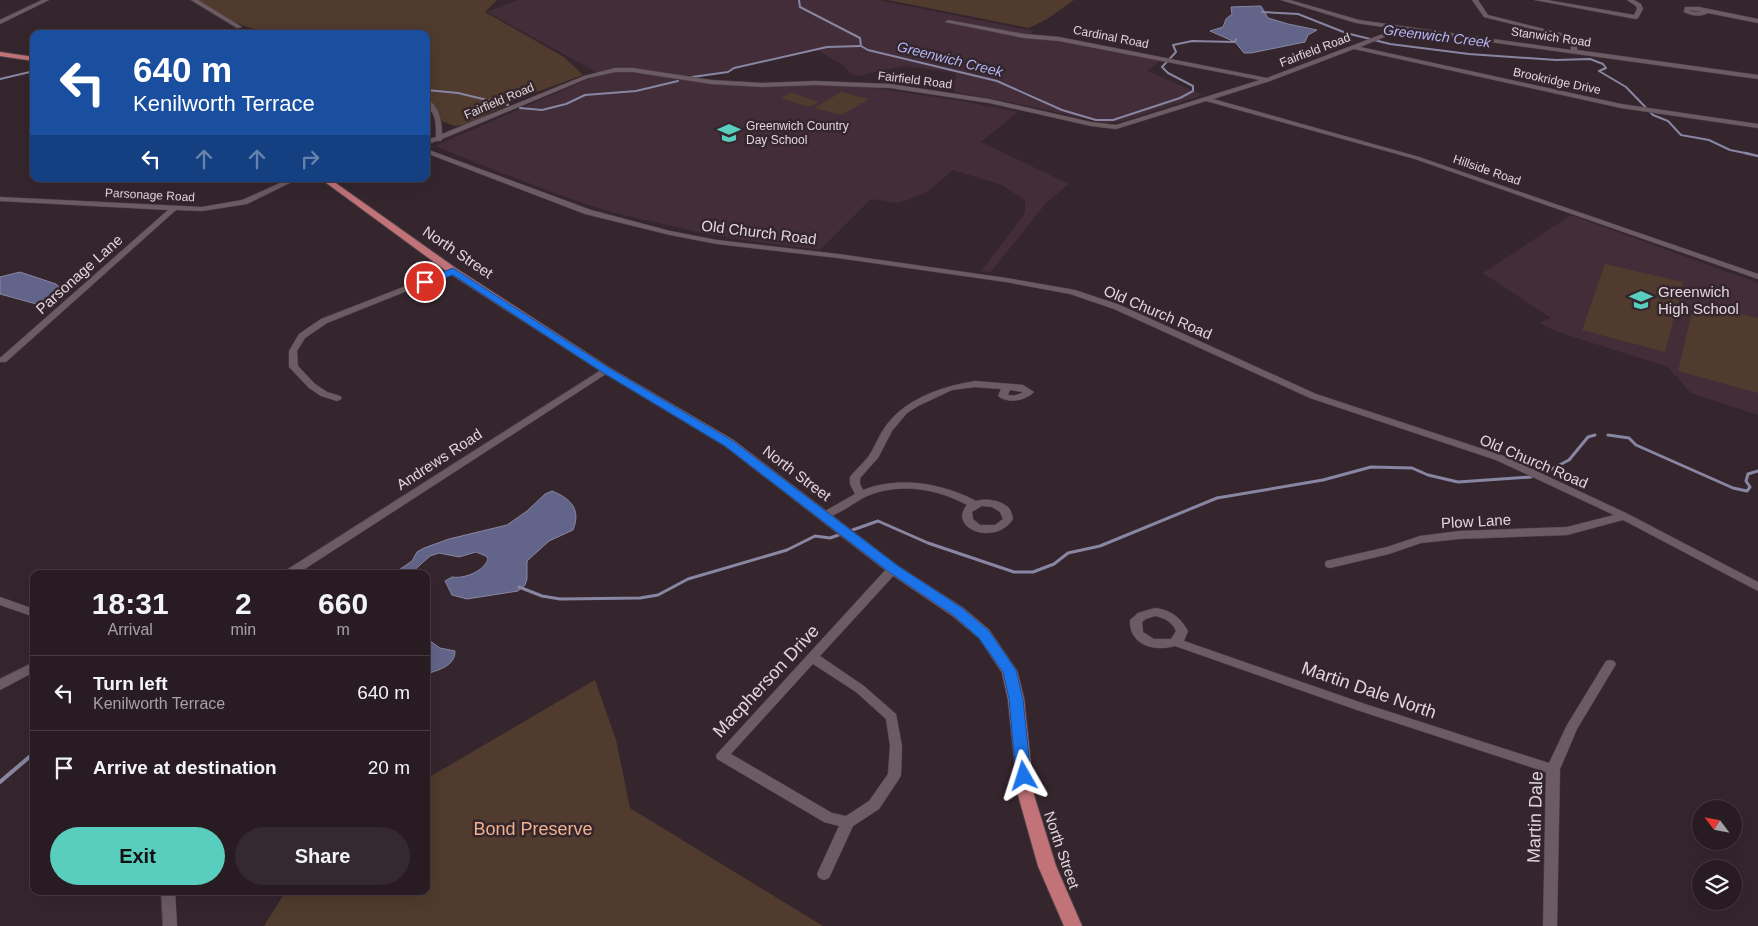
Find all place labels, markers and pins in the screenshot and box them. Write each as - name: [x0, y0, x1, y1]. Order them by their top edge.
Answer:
- place label: Greenwich Country Day School: [746, 119, 849, 147]
- school or university icon: Greenwich Country Day School: [716, 120, 742, 146]
- pin: [404, 261, 446, 303]
- place label: Greenwich High School: [1658, 283, 1739, 317]
- school or university icon: Greenwich High School: [1628, 287, 1654, 313]

